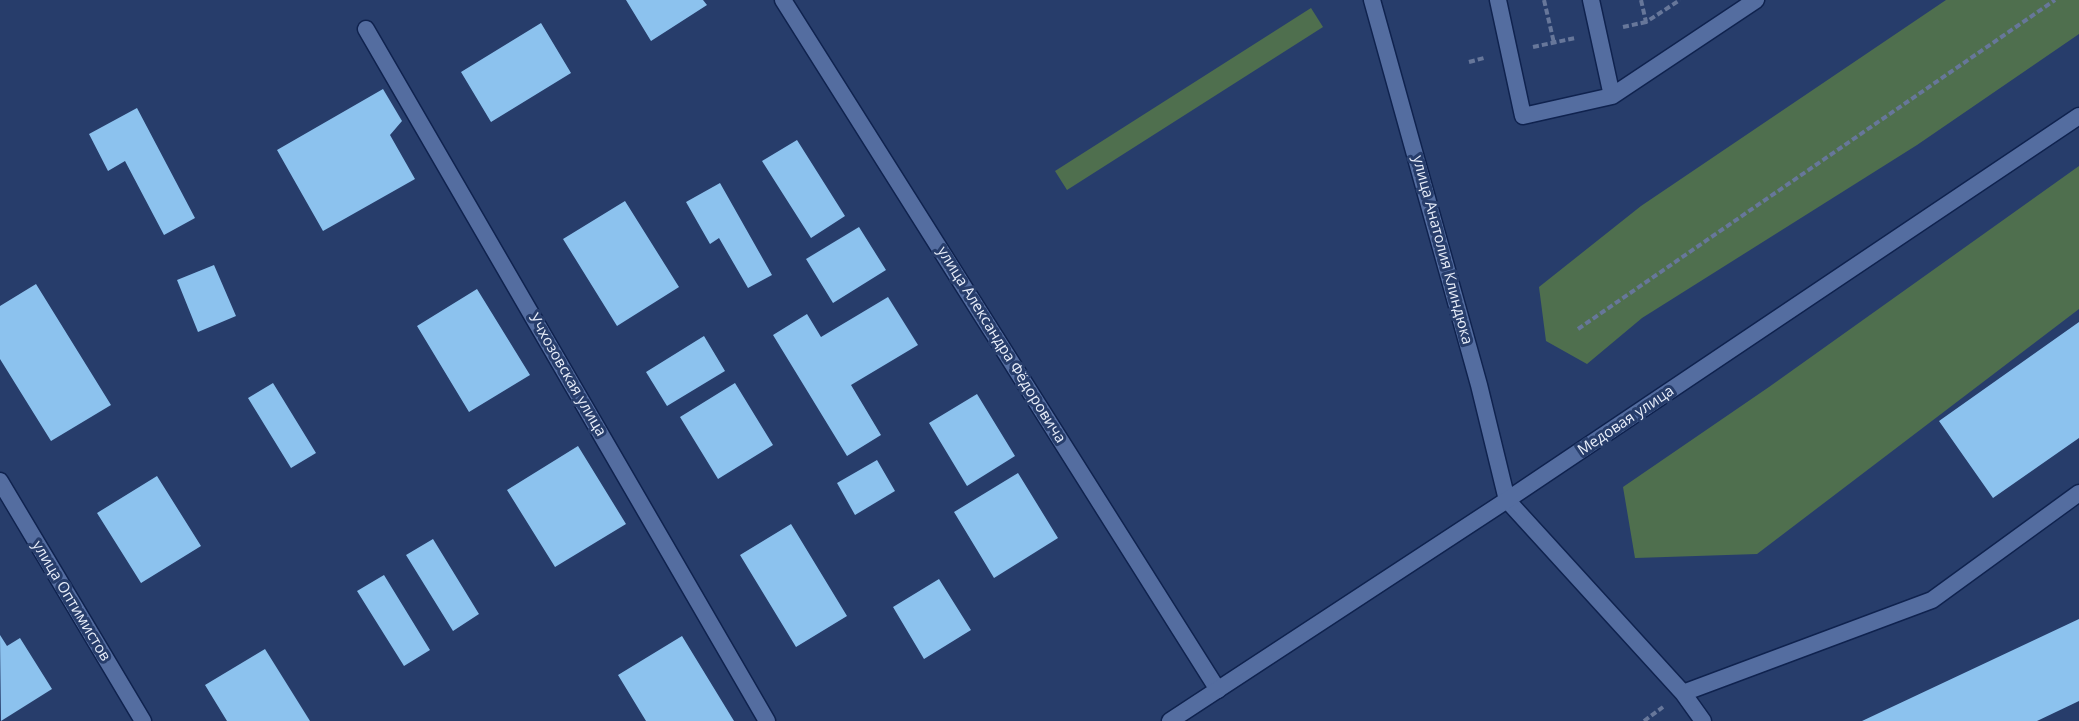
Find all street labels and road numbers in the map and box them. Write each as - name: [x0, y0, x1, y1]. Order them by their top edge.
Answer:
- street label: улица Анатолия Клиндюка: [1408, 154, 1476, 346]
- street label: улица Александра Фёдоровича: [933, 243, 1069, 447]
- street label: Учхозовская улица: [524, 310, 610, 440]
- street label: Медовая улица: [1575, 382, 1677, 460]
- street label: улица Оптимистов: [28, 538, 114, 664]

